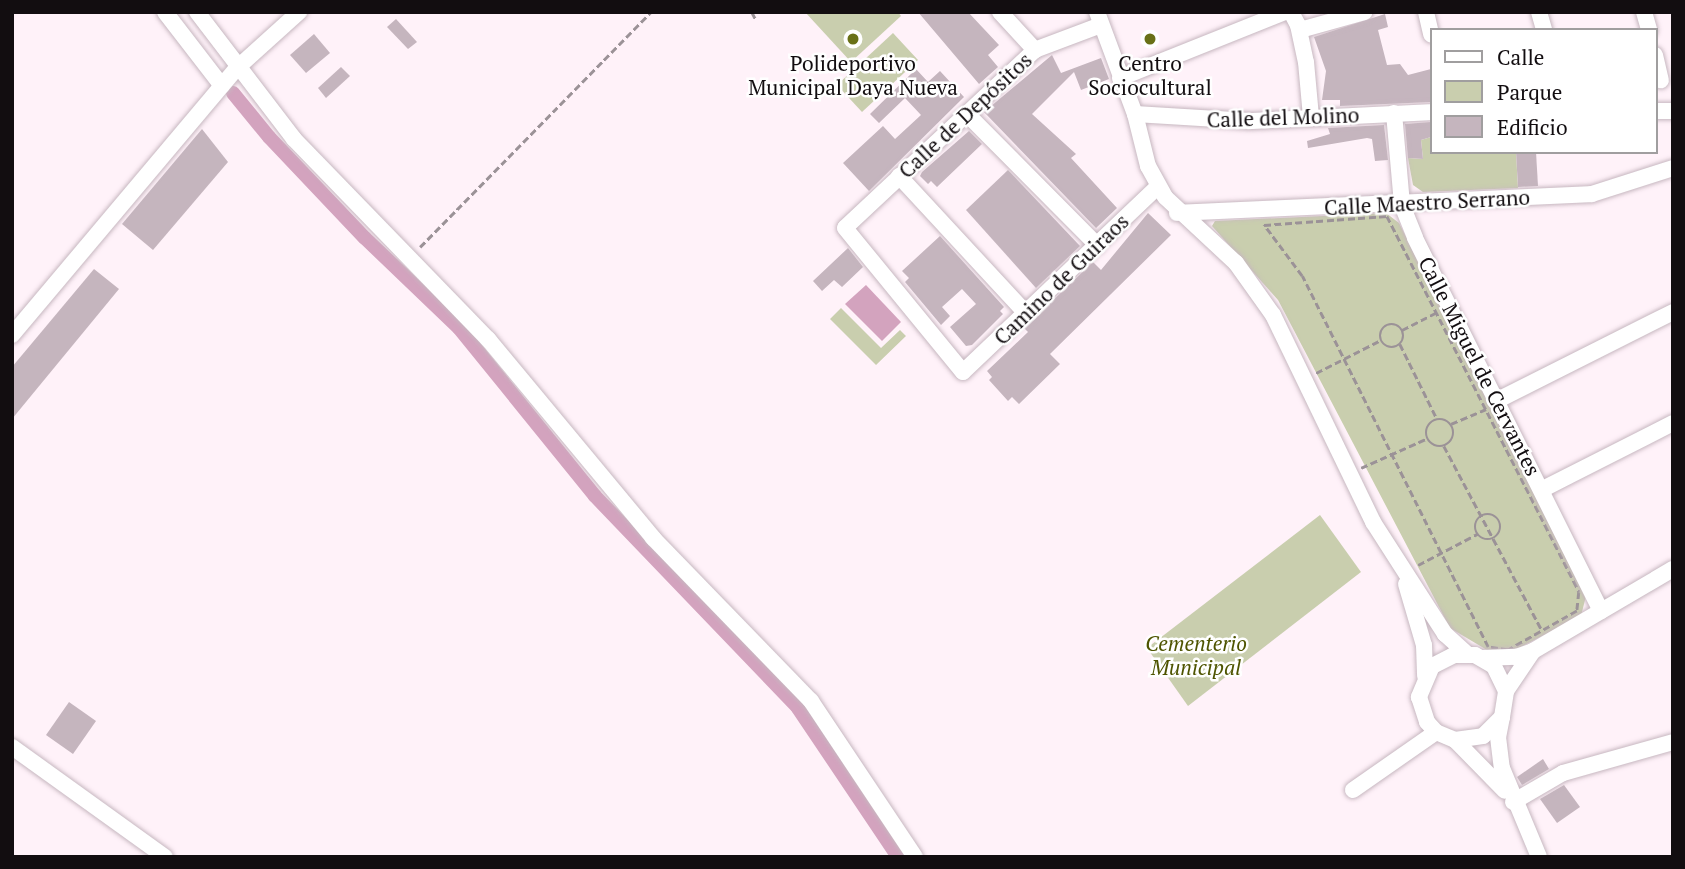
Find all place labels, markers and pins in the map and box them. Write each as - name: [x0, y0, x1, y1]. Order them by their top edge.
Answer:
- marker: Polideportivo Municipal Daya Nueva: [845, 31, 861, 47]
- marker: Centro Sociocultural: [1142, 31, 1158, 47]
- place label: Polideportivo Municipal Daya Nueva: [748, 50, 958, 100]
- place label: Centro Sociocultural: [1088, 50, 1212, 100]

